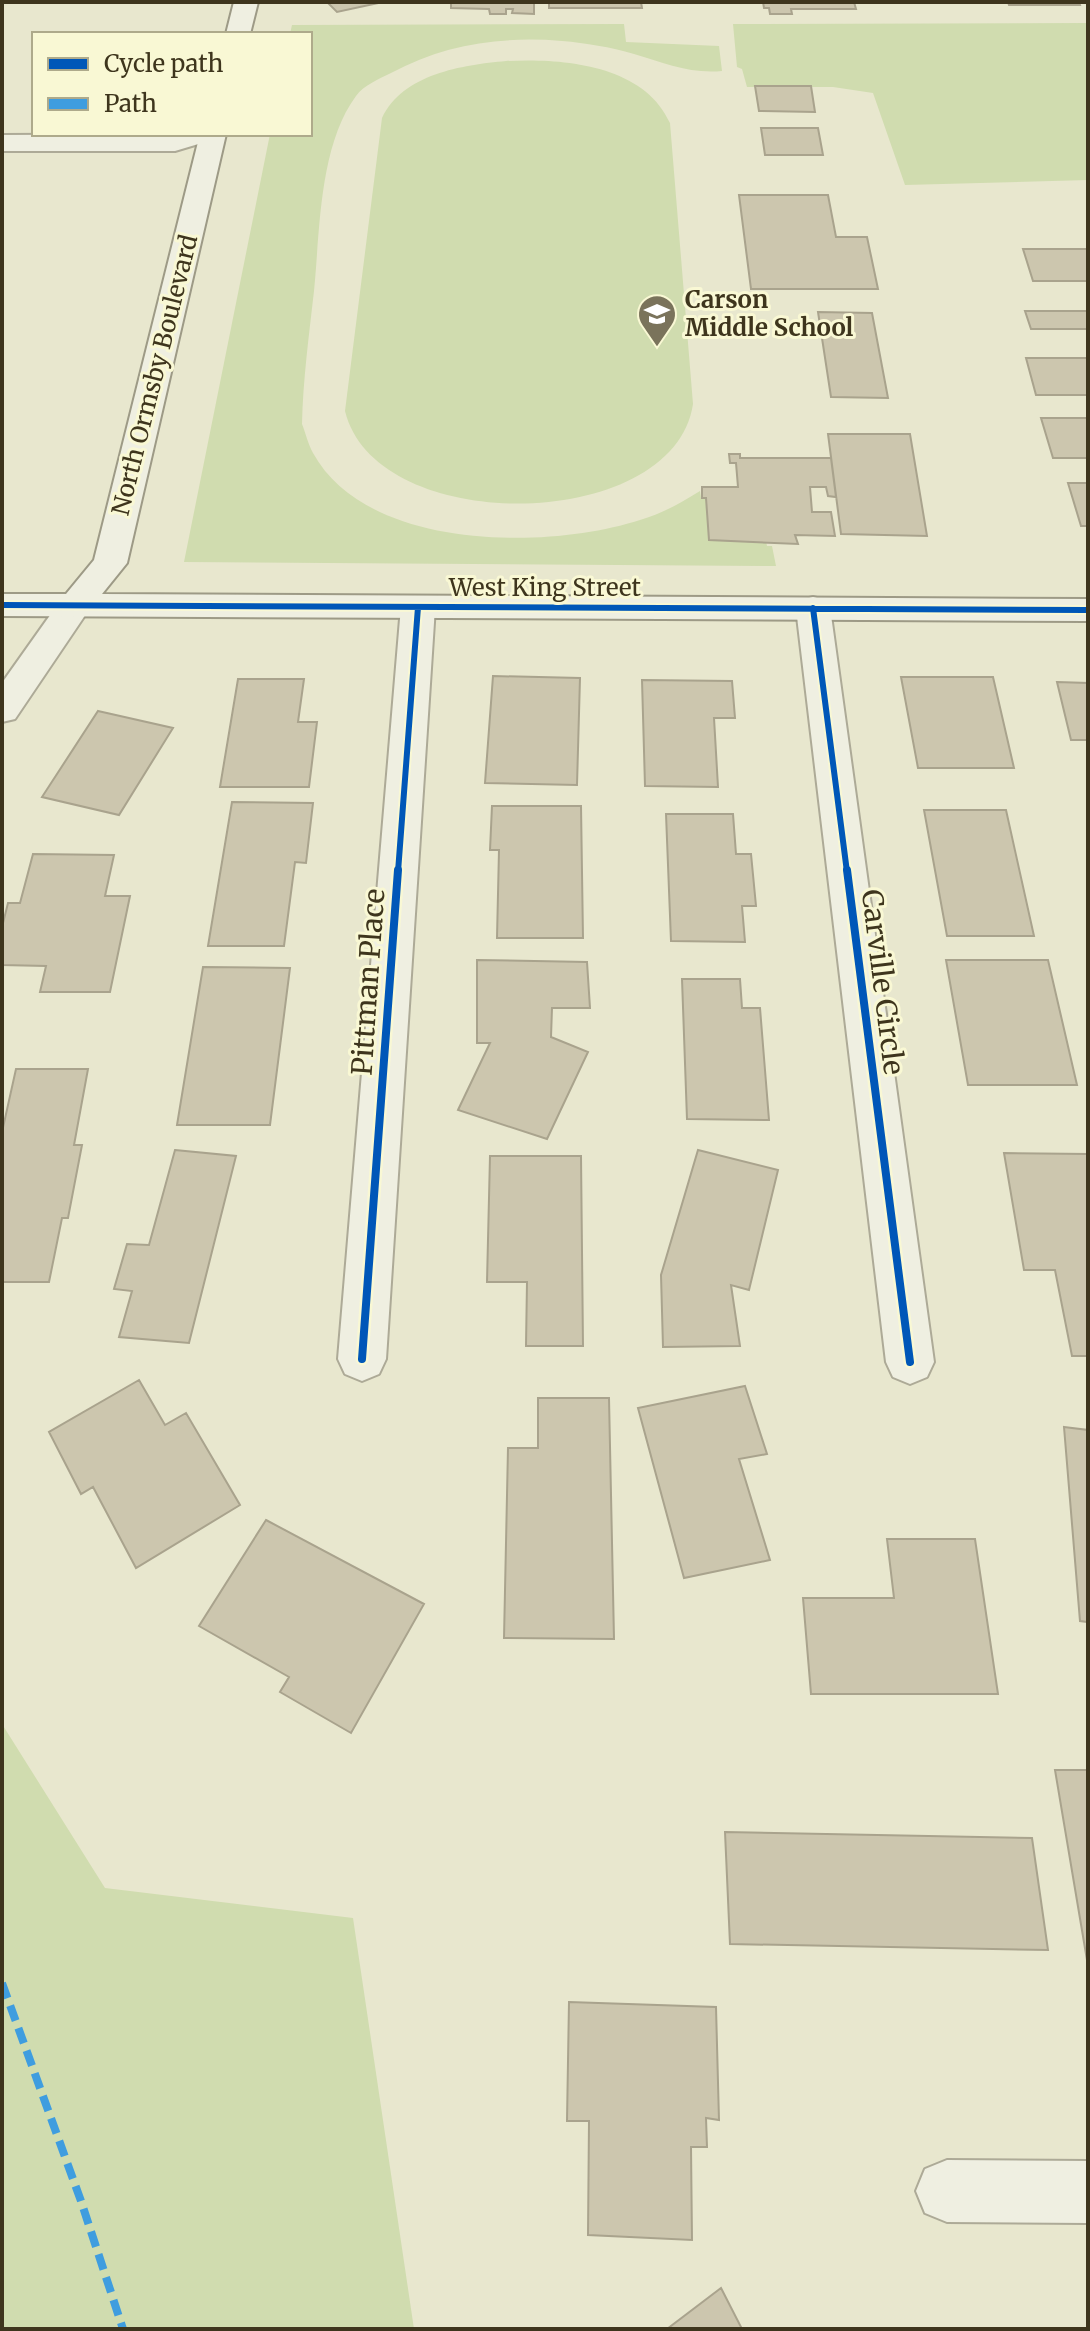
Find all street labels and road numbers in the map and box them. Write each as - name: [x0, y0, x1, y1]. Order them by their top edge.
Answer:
- street label: North Ormsby Boulevard: [105, 231, 204, 518]
- street label: West King Street: [448, 572, 642, 603]
- street label: Carville Circle: [854, 887, 912, 1077]
- street label: Pittman Place: [344, 888, 392, 1076]

